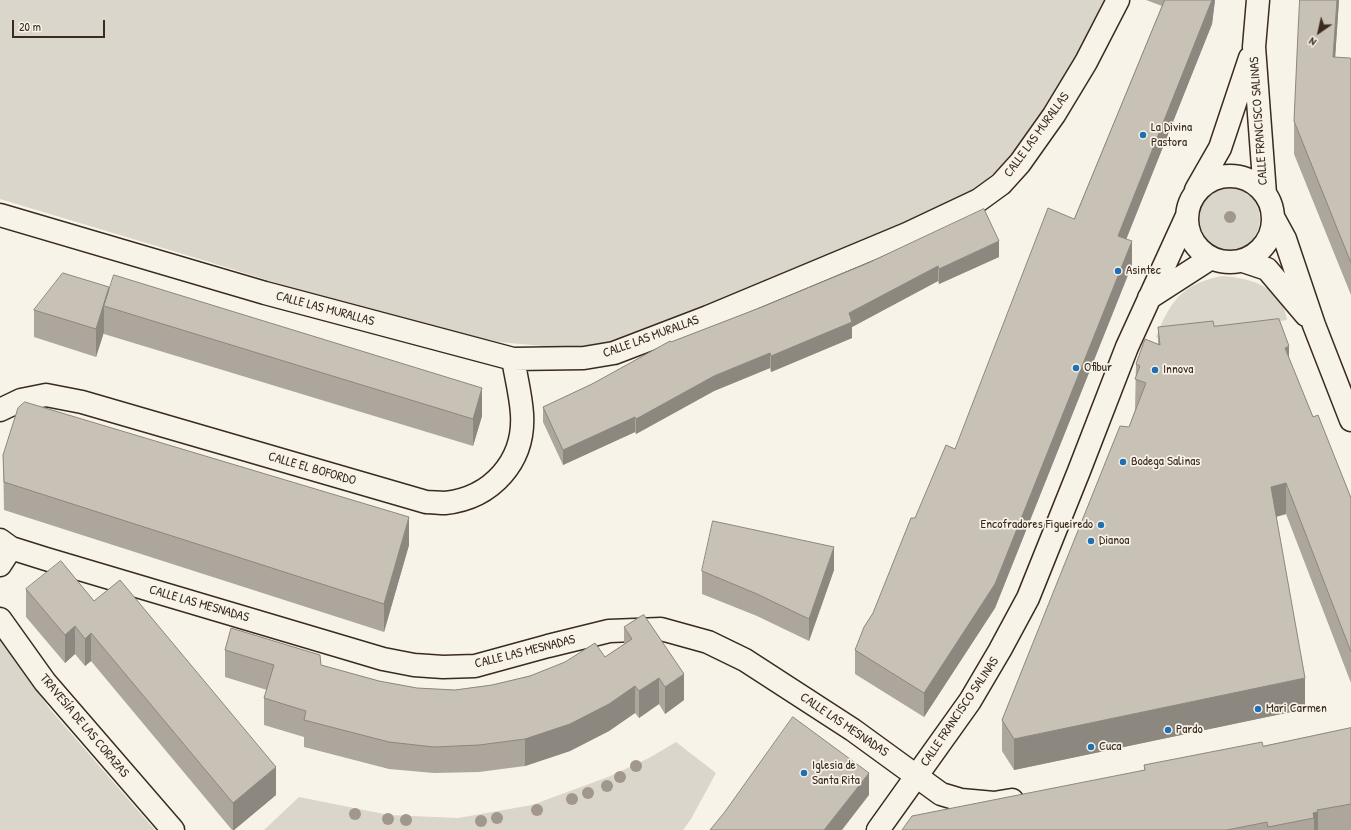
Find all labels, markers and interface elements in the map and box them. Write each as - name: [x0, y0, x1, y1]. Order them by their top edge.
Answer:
- scale bar: [14, 12, 107, 38]
- north arrow: [1299, 12, 1339, 52]
- text: 20 m: [19, 18, 41, 35]
- text: N: [1306, 35, 1319, 49]
- street label: CALLE FRANCISCO SALINAS: [1247, 56, 1271, 186]
- street label: CALLE LAS MURALLAS: [1001, 90, 1073, 180]
- place label: La Divina Pastora: [1151, 120, 1192, 151]
- marker: La Divina Pastora: [1138, 130, 1148, 140]
- place label: Asintec: [1126, 263, 1161, 279]
- marker: Asintec: [1113, 266, 1123, 276]
- street label: CALLE LAS MURALLAS: [274, 288, 376, 330]
- street label: CALLE LAS MURALLAS: [601, 312, 701, 362]
- place label: Ofibur: [1084, 360, 1112, 376]
- place label: Innova: [1163, 362, 1193, 378]
- marker: Ofibur: [1071, 363, 1081, 373]
- marker: Innova: [1150, 365, 1160, 375]
- street label: CALLE EL BOFORDO: [266, 449, 358, 489]
- place label: Bodega Salinas: [1131, 454, 1200, 470]
- marker: Bodega Salinas: [1118, 457, 1128, 467]
- place label: Encofradores Figueiredo: [980, 517, 1093, 533]
- marker: Encofradores Figueiredo: [1096, 520, 1106, 530]
- place label: Dianoa: [1099, 533, 1129, 549]
- marker: Dianoa: [1086, 536, 1096, 546]
- street label: CALLE LAS MESNADAS: [147, 582, 251, 626]
- street label: CALLE LAS MESNADAS: [473, 632, 577, 672]
- street label: CALLE FRANCISCO SALINAS: [918, 654, 1002, 770]
- street label: TRAVESÍA DE LAS CORAZAS: [36, 671, 132, 781]
- street label: CALLE LAS MESNADAS: [797, 690, 891, 760]
- place label: Mari Carmen: [1266, 701, 1327, 717]
- marker: Mari Carmen: [1253, 704, 1263, 714]
- place label: Pardo: [1176, 722, 1203, 738]
- marker: Pardo: [1163, 725, 1173, 735]
- place label: Cuca: [1099, 739, 1121, 755]
- marker: Cuca: [1086, 742, 1096, 752]
- place label: Iglesia de Santa Rita: [812, 758, 860, 789]
- marker: Iglesia de Santa Rita: [799, 768, 809, 778]

